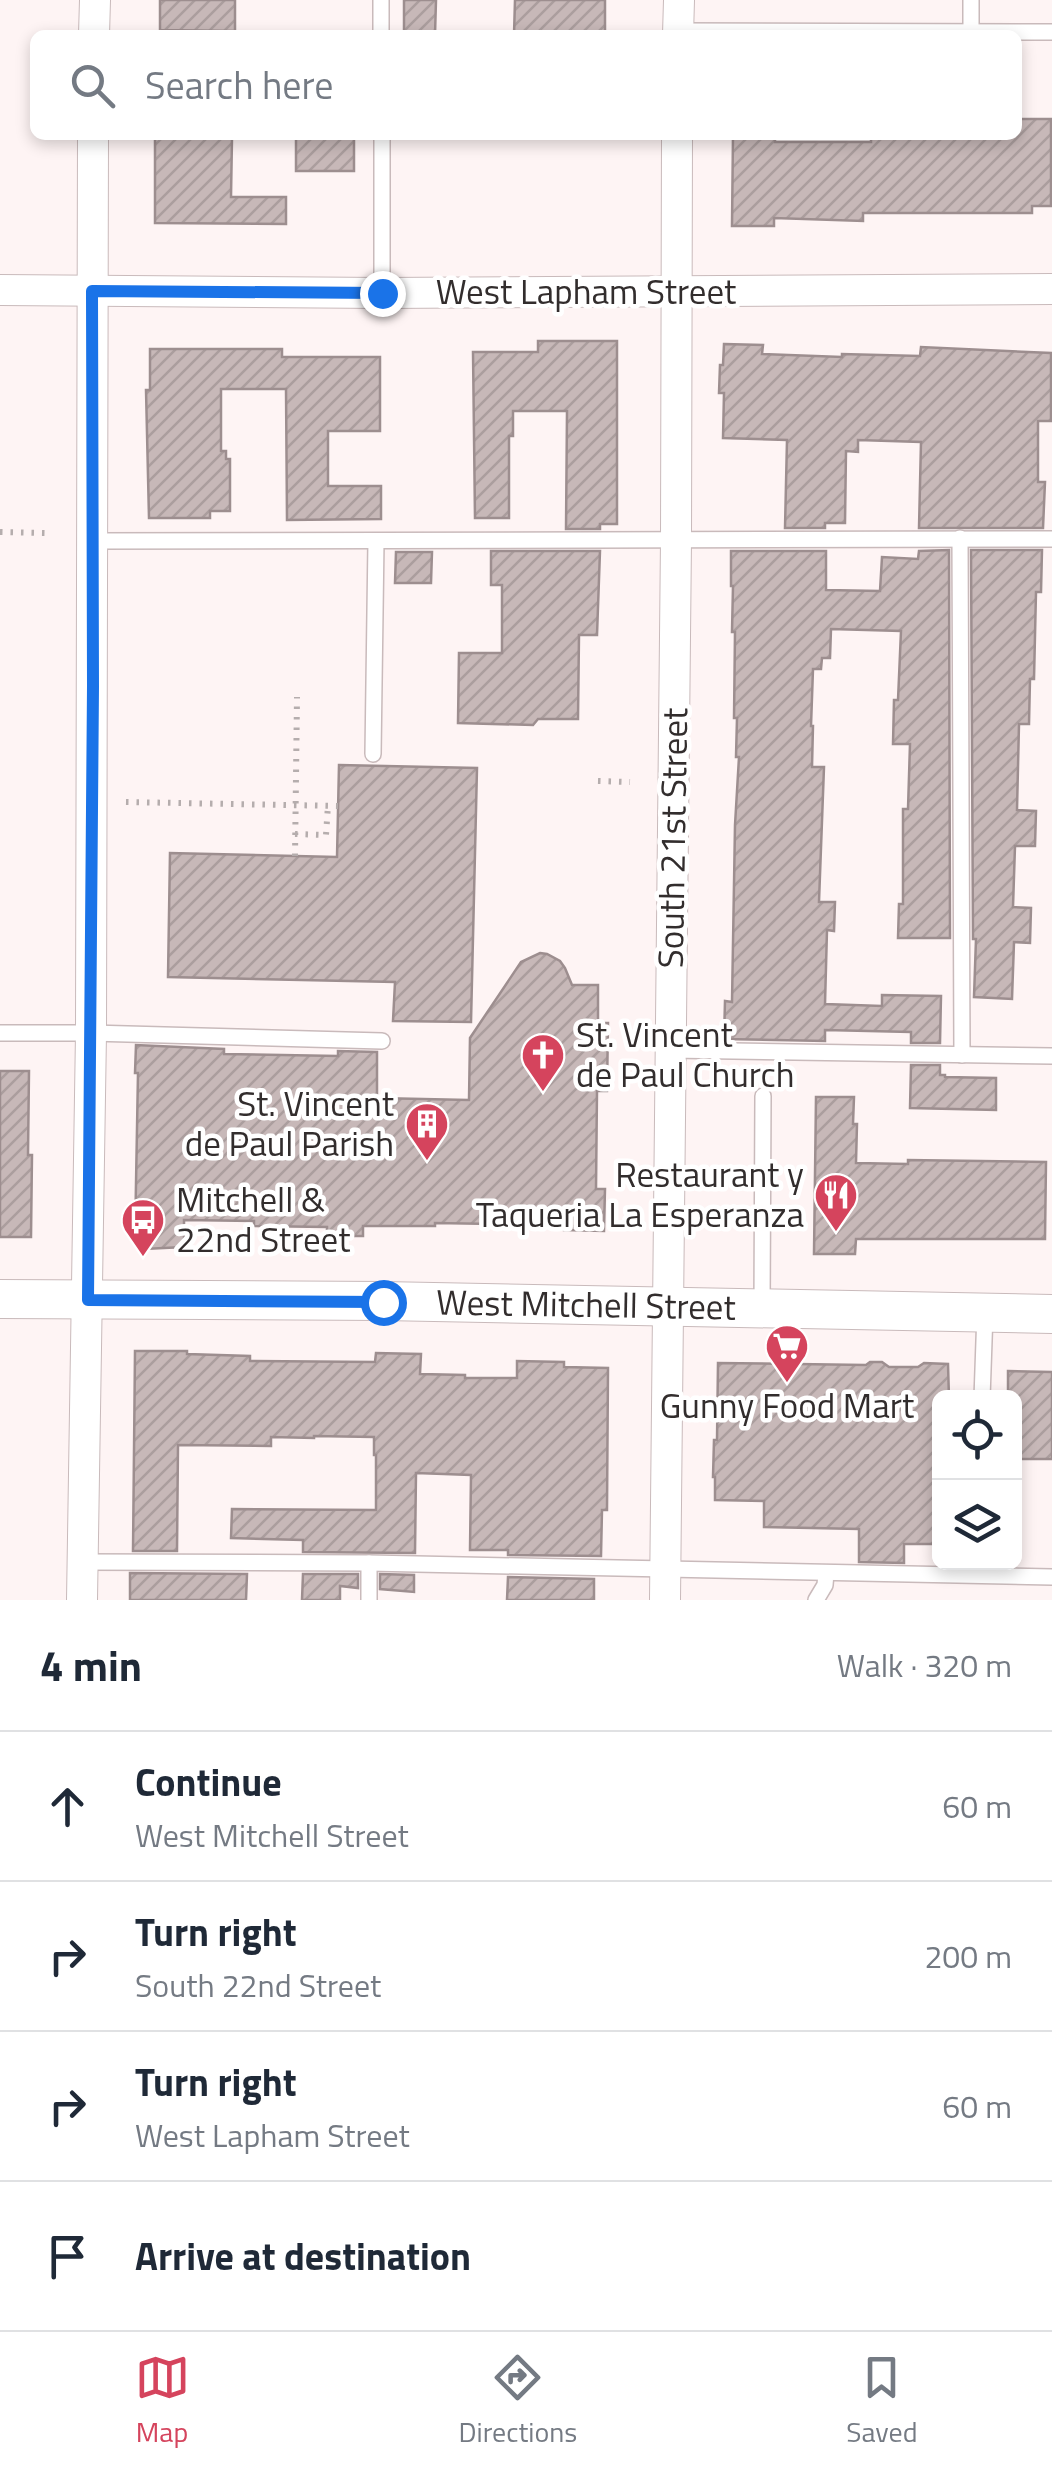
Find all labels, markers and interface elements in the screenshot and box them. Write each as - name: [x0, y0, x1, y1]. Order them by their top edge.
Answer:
- search box: [30, 30, 1022, 140]
- text: Search here: [145, 56, 333, 114]
- icon: search: [65, 58, 120, 113]
- street label: West Lapham Street: [436, 264, 736, 318]
- route end: [360, 271, 406, 317]
- street label: South 21st Street: [643, 707, 701, 969]
- place label: St. Vincent de Paul Church: [576, 1007, 795, 1101]
- church icon: St. Vincent de Paul Church: [520, 1032, 566, 1093]
- place label: St. Vincent de Paul Parish: [185, 1076, 394, 1170]
- building icon: St. Vincent de Paul Parish: [404, 1101, 450, 1162]
- place label: Restaurant y Taqueria La Esperanza: [476, 1147, 804, 1241]
- place label: Mitchell & 22nd Street: [176, 1172, 350, 1266]
- restaurant icon: Restaurant y Taqueria La Esperanza: [813, 1172, 859, 1233]
- bus stop icon: Mitchell & 22nd Street: [120, 1197, 166, 1258]
- street label: West Mitchell Street: [436, 1274, 736, 1334]
- route start: [361, 1280, 407, 1326]
- supermarket icon: Gunny Food Mart: [764, 1323, 810, 1384]
- place label: Gunny Food Mart: [660, 1378, 914, 1432]
- map controls: [932, 1390, 1022, 1570]
- button: locate: [932, 1390, 1022, 1480]
- button: layers: [932, 1480, 1022, 1570]
- text: 4 min: [40, 1633, 142, 1697]
- text: Walk · 320 m: [837, 1641, 1012, 1689]
- text: Continue: [135, 1753, 282, 1811]
- icon: ahead: [40, 1779, 95, 1834]
- text: 60 m: [942, 1782, 1012, 1830]
- text: West Mitchell Street: [135, 1811, 409, 1859]
- text: Turn right: [135, 1903, 297, 1961]
- icon: right: [40, 1929, 95, 1984]
- text: 200 m: [924, 1932, 1012, 1980]
- text: South 22nd Street: [135, 1961, 381, 2009]
- text: Turn right: [135, 2053, 297, 2111]
- icon: right: [40, 2079, 95, 2134]
- text: 60 m: [942, 2082, 1012, 2130]
- text: West Lapham Street: [135, 2111, 410, 2159]
- text: Arrive at destination: [135, 2227, 471, 2285]
- icon: arrive: [40, 2229, 95, 2284]
- tab: Map: [135, 2350, 190, 2453]
- tab: Directions: [459, 2350, 577, 2453]
- tab: Saved: [846, 2350, 917, 2453]

